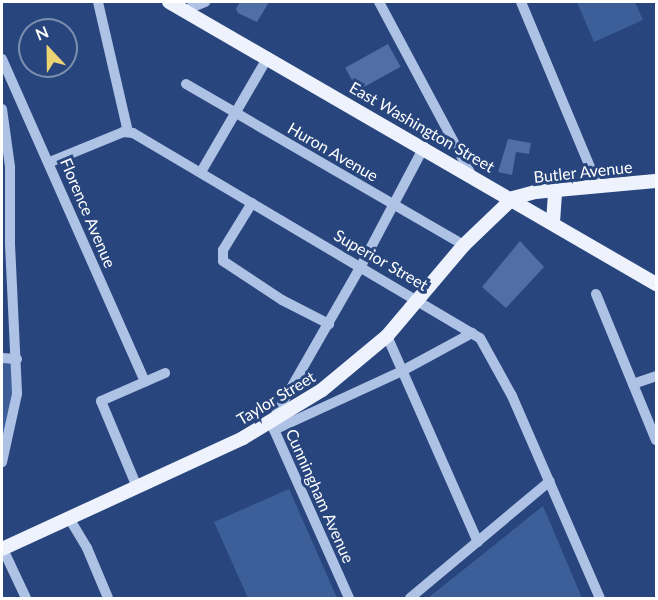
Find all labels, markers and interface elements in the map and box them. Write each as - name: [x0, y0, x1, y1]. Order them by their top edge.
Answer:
- north arrow: [18, 18, 78, 78]
- text: N: [33, 22, 51, 44]
- street label: East Washington Street: [346, 78, 498, 176]
- street label: Huron Avenue: [284, 118, 382, 186]
- street label: Florence Avenue: [56, 155, 120, 271]
- street label: Butler Avenue: [532, 157, 634, 187]
- street label: Superior Street: [330, 225, 432, 295]
- street label: Taylor Street: [233, 367, 319, 429]
- street label: Cunningham Avenue: [282, 426, 358, 566]

